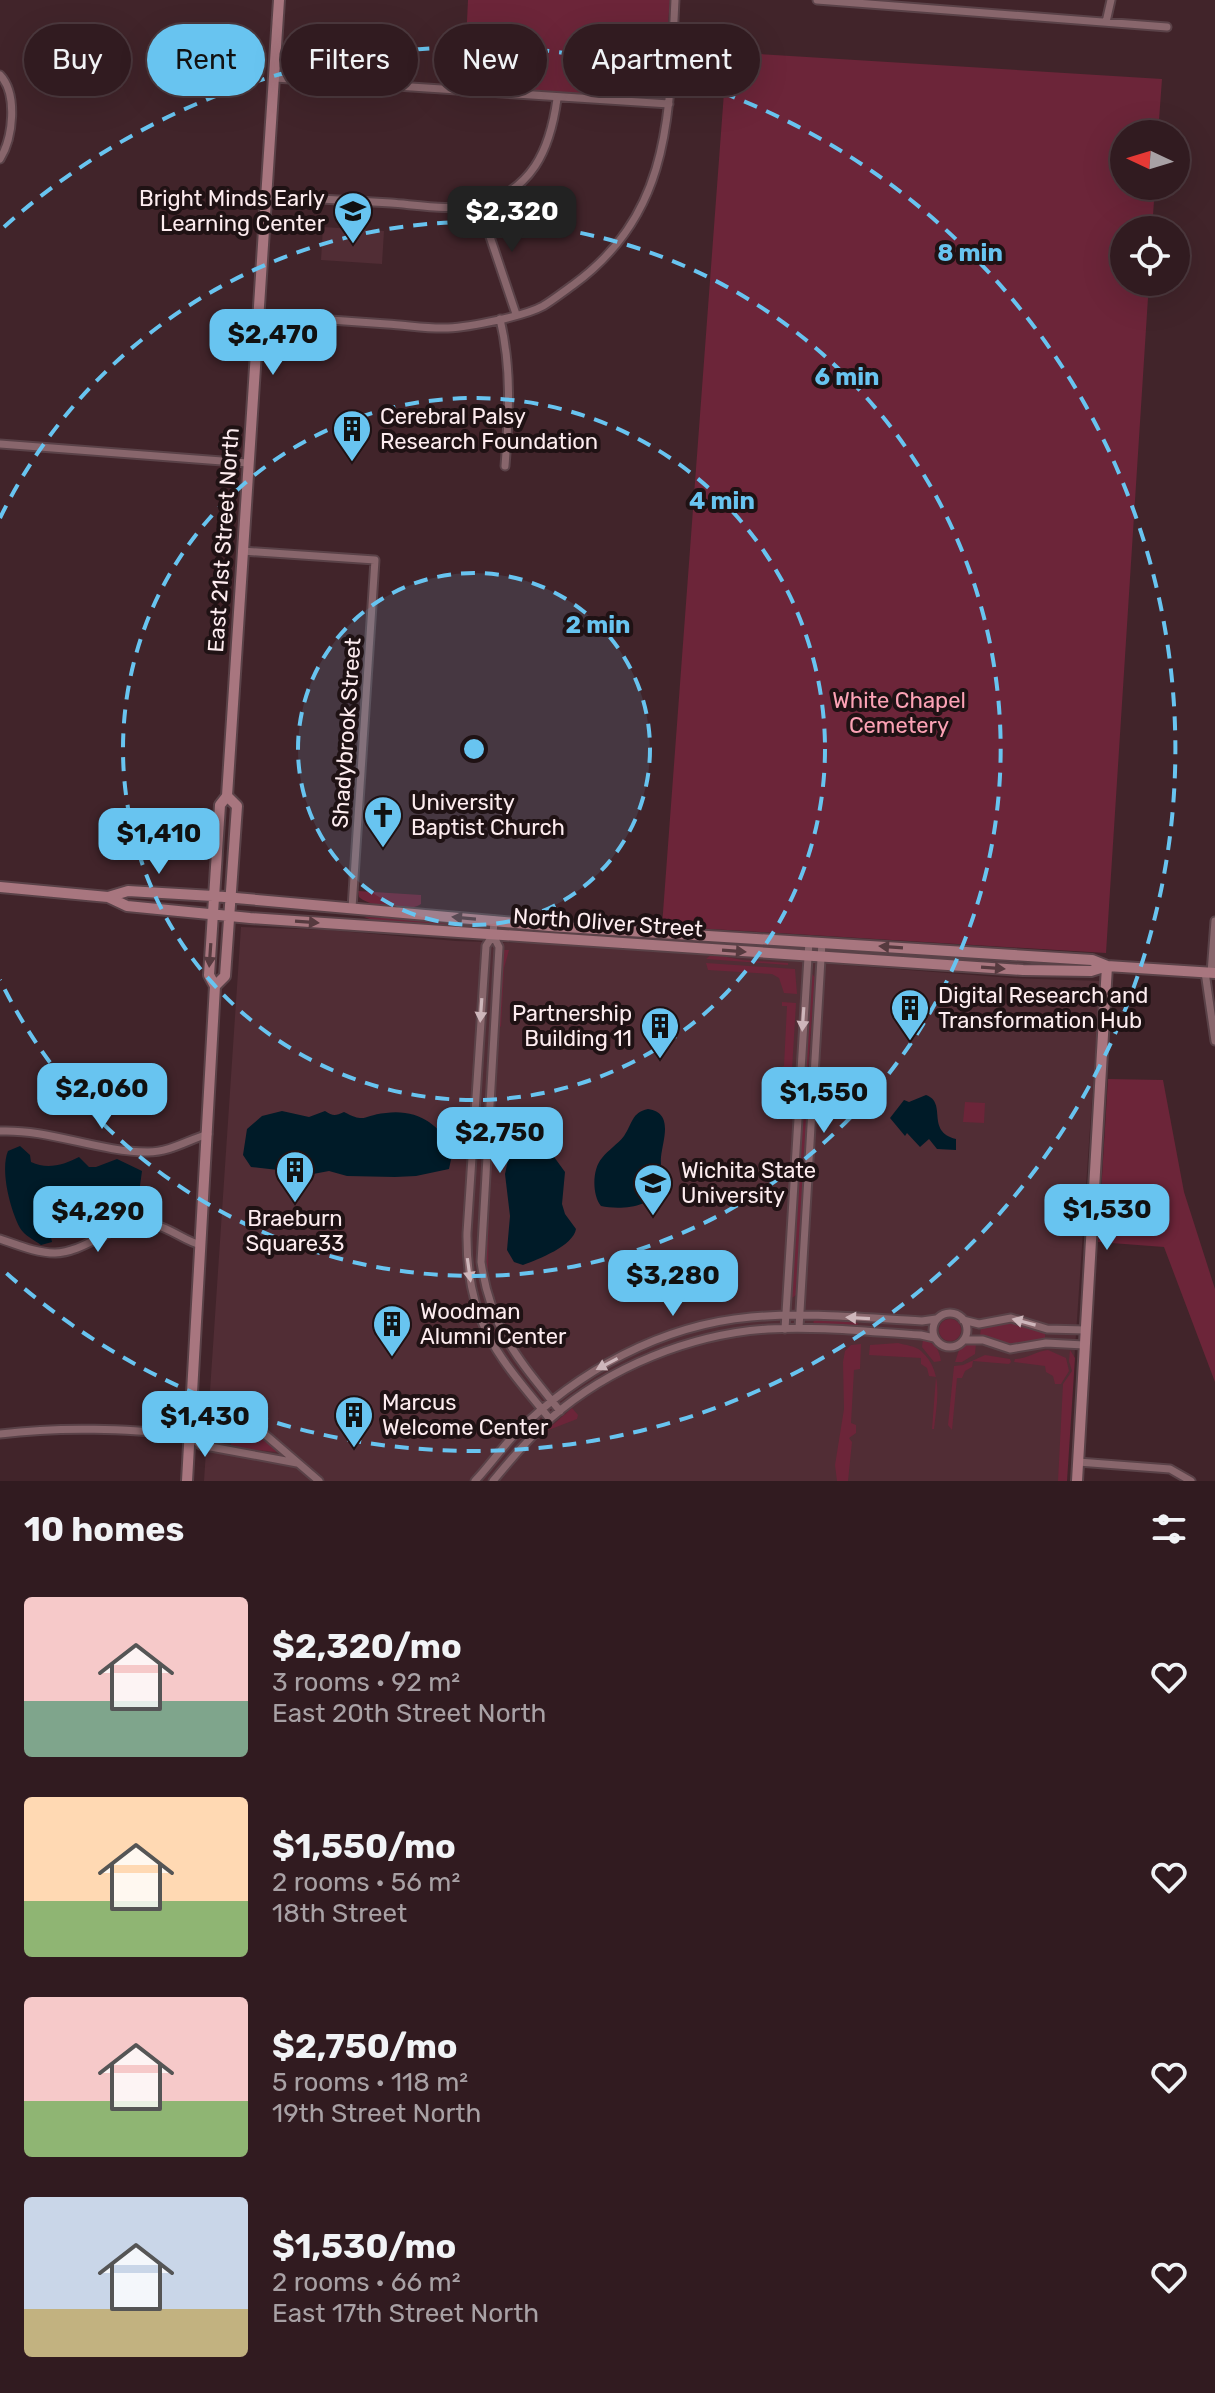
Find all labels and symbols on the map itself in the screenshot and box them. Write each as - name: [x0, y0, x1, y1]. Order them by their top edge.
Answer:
- north arrow: [1110, 120, 1190, 200]
- place label: Bright Minds Early Learning Center: [139, 185, 326, 237]
- pin: $2,320: [447, 186, 577, 254]
- school or university icon: Bright Minds Early Learning Center: [332, 190, 374, 245]
- text: 8 min: [937, 239, 1003, 267]
- pin: $2,470: [208, 309, 338, 377]
- text: 6 min: [814, 363, 880, 391]
- place label: Cerebral Palsy Research Foundation: [380, 403, 598, 455]
- building icon: Cerebral Palsy Research Foundation: [331, 408, 373, 463]
- street label: East 21st Street North: [202, 427, 245, 653]
- text: 4 min: [689, 487, 755, 515]
- text: 2 min: [566, 611, 631, 639]
- street label: Shadybrook Street: [326, 636, 367, 829]
- park label: White Chapel Cemetery: [832, 687, 966, 739]
- centre of rings: [460, 735, 488, 763]
- place label: University Baptist Church: [411, 789, 565, 841]
- church icon: University Baptist Church: [362, 794, 404, 849]
- pin: $1,410: [94, 808, 224, 876]
- street label: North Oliver Street: [512, 902, 704, 943]
- one-way arrow: [451, 911, 476, 924]
- one-way arrow: [295, 916, 320, 929]
- one-way arrow: [878, 940, 903, 953]
- one-way arrow: [203, 943, 216, 968]
- one-way arrow: [722, 944, 747, 957]
- one-way arrow: [981, 962, 1006, 975]
- place label: Digital Research and Transformation Hub: [938, 982, 1148, 1034]
- building icon: Digital Research and Transformation Hub: [889, 987, 931, 1042]
- one-way arrow: [474, 998, 487, 1023]
- place label: Partnership Building 11: [512, 1000, 632, 1052]
- building icon: Partnership Building 11: [639, 1005, 681, 1060]
- one-way arrow: [796, 1007, 809, 1032]
- pin: $2,060: [37, 1063, 167, 1131]
- pin: $1,550: [759, 1067, 889, 1135]
- pin: $2,750: [435, 1107, 565, 1175]
- building icon: Braeburn Square33: [274, 1149, 316, 1204]
- place label: Wichita State University: [681, 1157, 816, 1209]
- school or university icon: Wichita State University: [632, 1162, 674, 1217]
- pin: $1,530: [1042, 1184, 1172, 1252]
- pin: $4,290: [33, 1186, 163, 1254]
- place label: Braeburn Square33: [245, 1205, 345, 1257]
- pin: $3,280: [608, 1250, 738, 1318]
- one-way arrow: [463, 1258, 476, 1283]
- place label: Woodman Alumni Center: [420, 1298, 567, 1350]
- building icon: Woodman Alumni Center: [371, 1303, 413, 1358]
- one-way arrow: [845, 1311, 870, 1324]
- one-way arrow: [1011, 1315, 1036, 1327]
- one-way arrow: [596, 1357, 618, 1371]
- place label: Marcus Welcome Center: [382, 1389, 549, 1441]
- pin: $1,430: [140, 1391, 270, 1459]
- building icon: Marcus Welcome Center: [333, 1394, 375, 1449]

